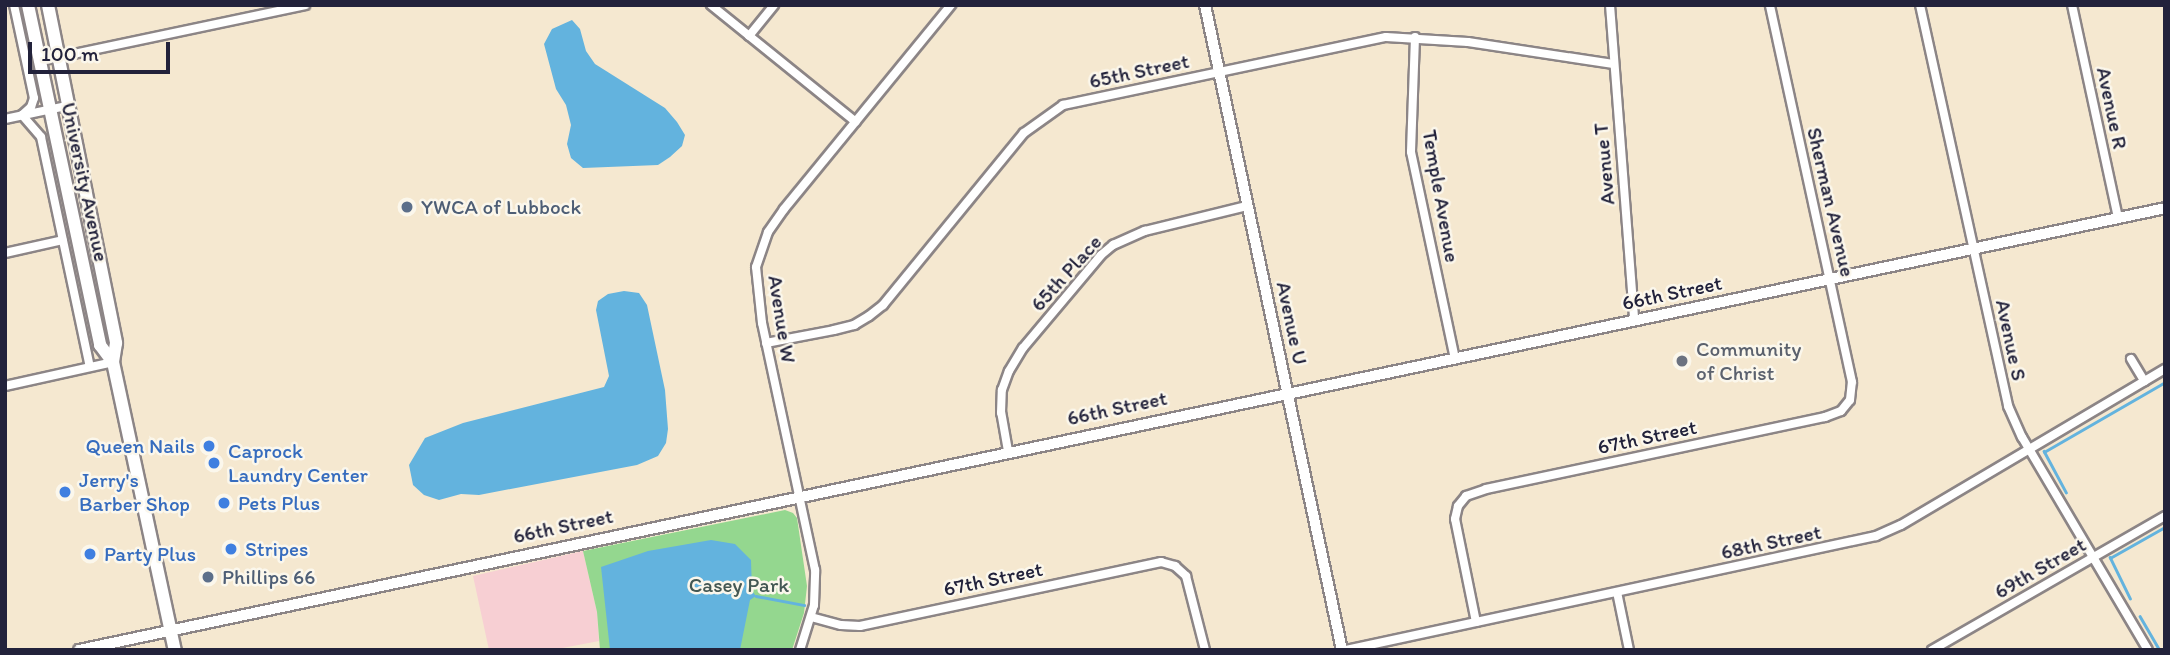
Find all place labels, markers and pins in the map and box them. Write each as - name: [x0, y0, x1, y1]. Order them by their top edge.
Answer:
- place label: YWCA of Lubbock: [421, 194, 581, 220]
- marker: YWCA of Lubbock: [399, 199, 415, 215]
- place label: Community of Christ: [1696, 336, 1801, 386]
- marker: Community of Christ: [1674, 353, 1690, 369]
- place label: Queen Nails: [86, 433, 195, 459]
- marker: Queen Nails: [201, 438, 217, 454]
- place label: Caprock Laundry Center: [228, 438, 369, 488]
- marker: Caprock Laundry Center: [206, 455, 222, 471]
- place label: Jerry's Barber Shop: [79, 467, 190, 517]
- marker: Jerry's Barber Shop: [57, 484, 73, 500]
- place label: Pets Plus: [238, 490, 320, 516]
- marker: Pets Plus: [216, 495, 232, 511]
- place label: Stripes: [245, 536, 308, 562]
- place label: Party Plus: [104, 541, 196, 567]
- marker: Stripes: [223, 541, 239, 557]
- marker: Party Plus: [82, 546, 98, 562]
- place label: Phillips 66: [222, 564, 315, 590]
- marker: Phillips 66: [200, 569, 216, 585]

